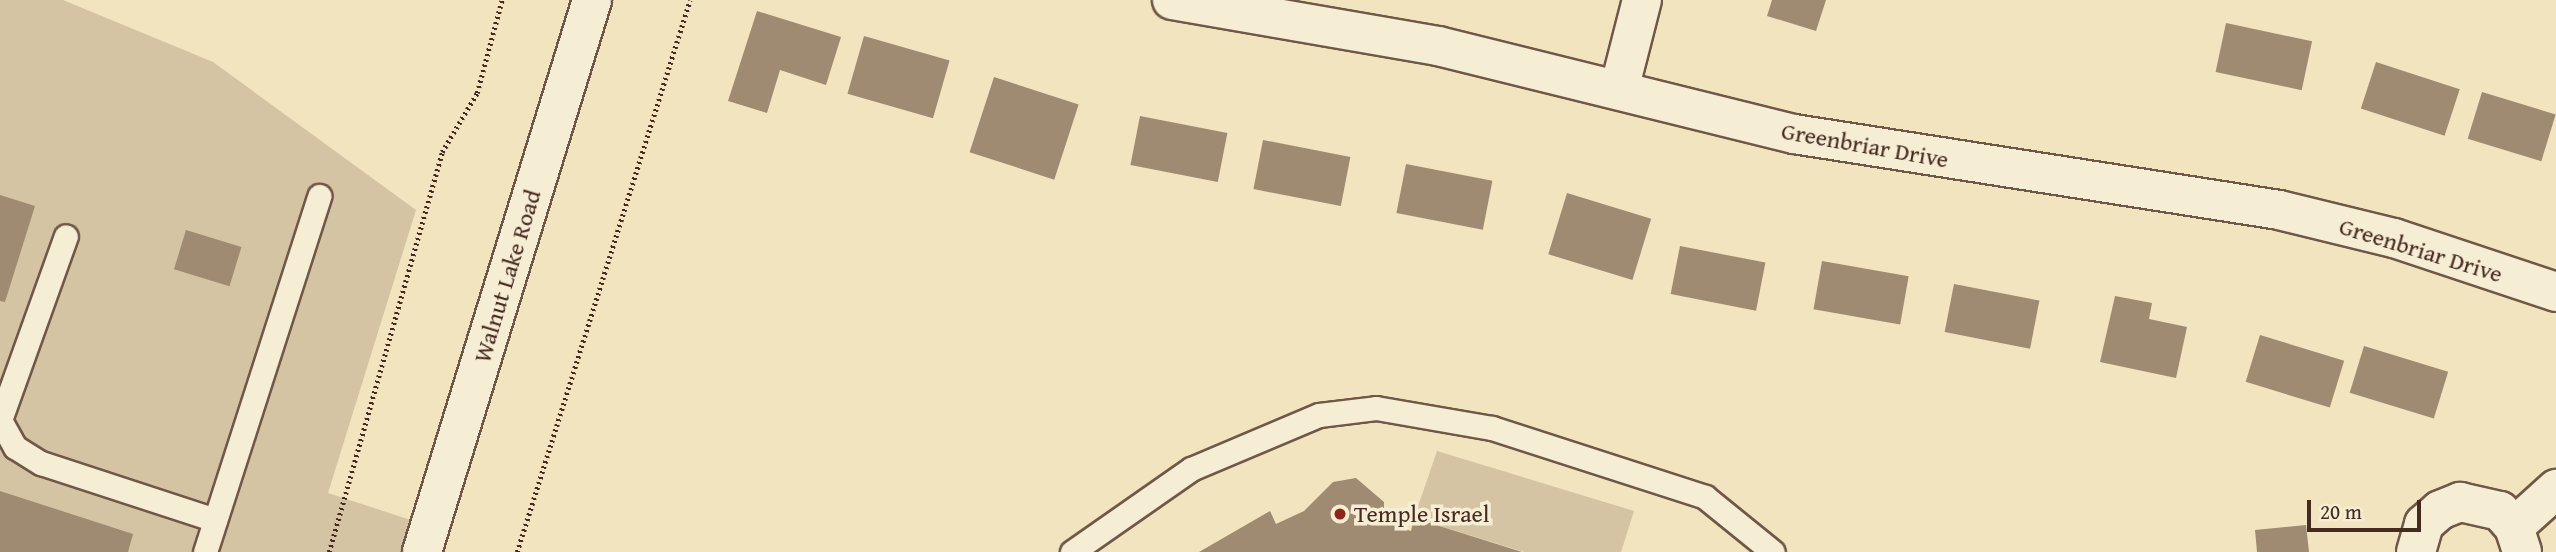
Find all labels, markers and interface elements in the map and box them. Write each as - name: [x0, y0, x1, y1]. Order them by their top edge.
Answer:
- street label: Greenbriar Drive: [1779, 116, 1951, 174]
- street label: Walnut Lake Road: [467, 186, 547, 366]
- street label: Greenbriar Drive: [2336, 212, 2506, 288]
- scale bar: [2311, 486, 2425, 530]
- text: 20 m: [2320, 496, 2362, 527]
- place label: Temple Israel: [1354, 500, 1490, 528]
- marker: Temple Israel: [1332, 506, 1348, 522]

